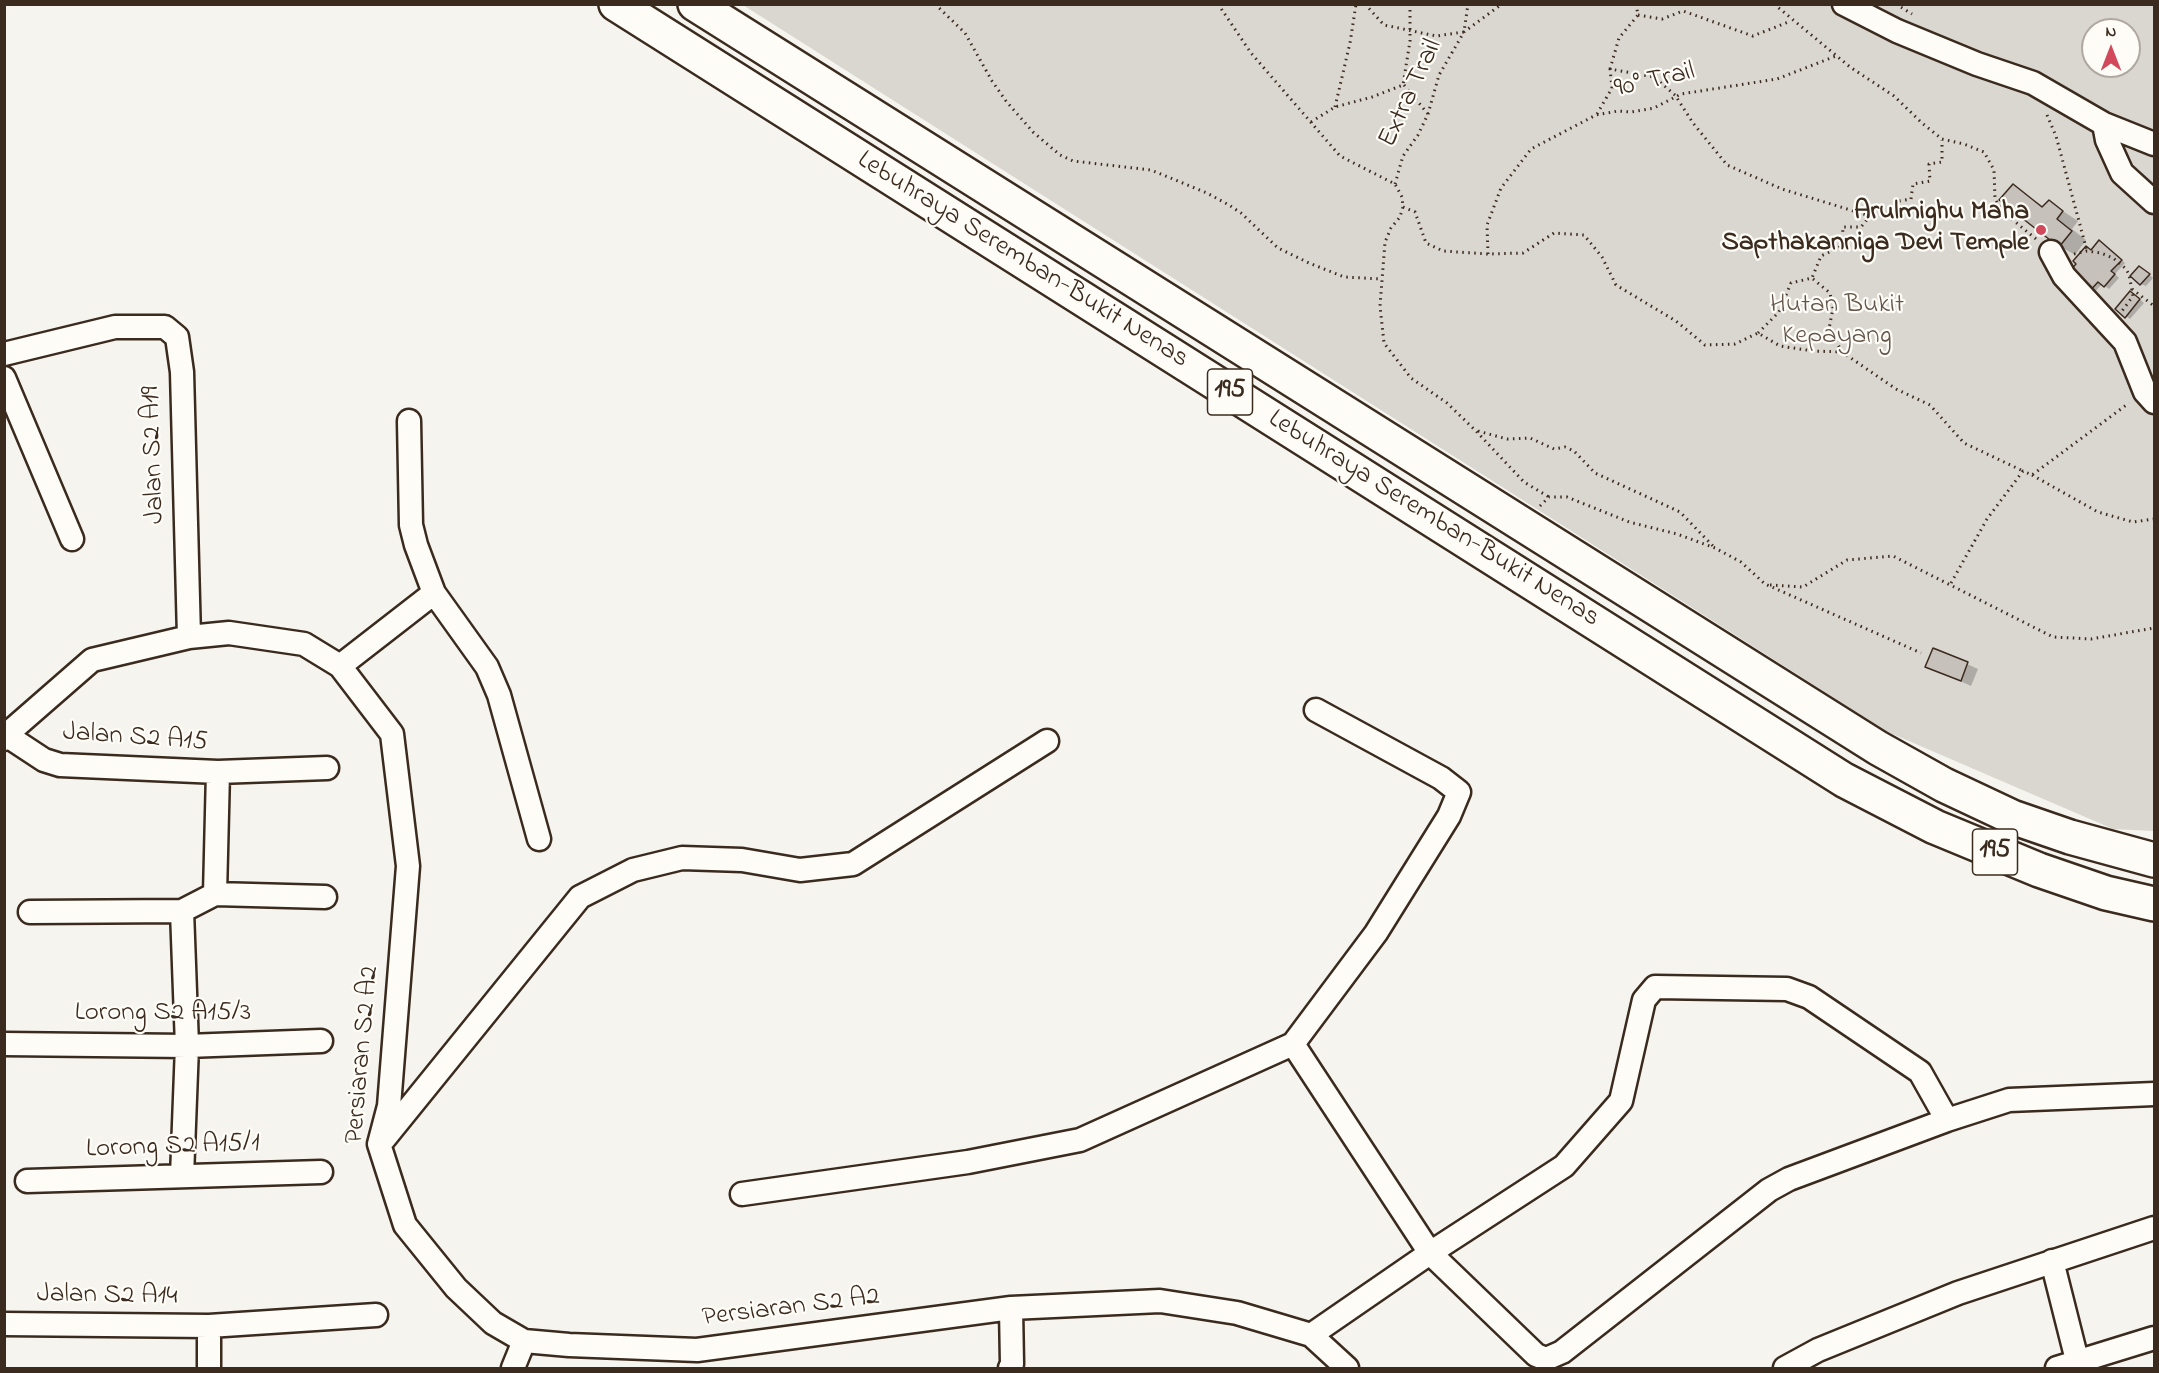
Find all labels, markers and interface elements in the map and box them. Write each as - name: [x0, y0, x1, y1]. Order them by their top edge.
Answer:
- north arrow: [2081, 18, 2141, 78]
- text: N: [2106, 20, 2116, 44]
- street label: Extra Trail: [1373, 35, 1451, 153]
- street label: 90° Trail: [1612, 57, 1698, 107]
- street label: Lebuhraya Seremban-Bukit Nenas: [850, 145, 1194, 377]
- place label: Arulmighu Maha Sapthakanniga Devi Temple: [1722, 198, 2029, 261]
- marker: Arulmighu Maha Sapthakanniga Devi Temple: [2034, 223, 2048, 237]
- park label: Hutan Bukit Kepayang: [1770, 291, 1904, 354]
- road number: 195: [1208, 369, 1252, 415]
- street label: Jalan S2 A19: [136, 386, 174, 524]
- street label: Lebuhraya Seremban-Bukit Nenas: [1261, 404, 1605, 636]
- street label: Jalan S2 A15: [61, 718, 209, 760]
- road number: 195: [1972, 829, 2018, 875]
- street label: Persiaran S2 A2: [340, 965, 388, 1145]
- street label: Lorong S2 A15/3: [75, 999, 251, 1031]
- street label: Lorong S2 A15/1: [86, 1129, 260, 1167]
- street label: Jalan S2 A14: [36, 1280, 178, 1314]
- street label: Persiaran S2 A2: [701, 1282, 881, 1336]

